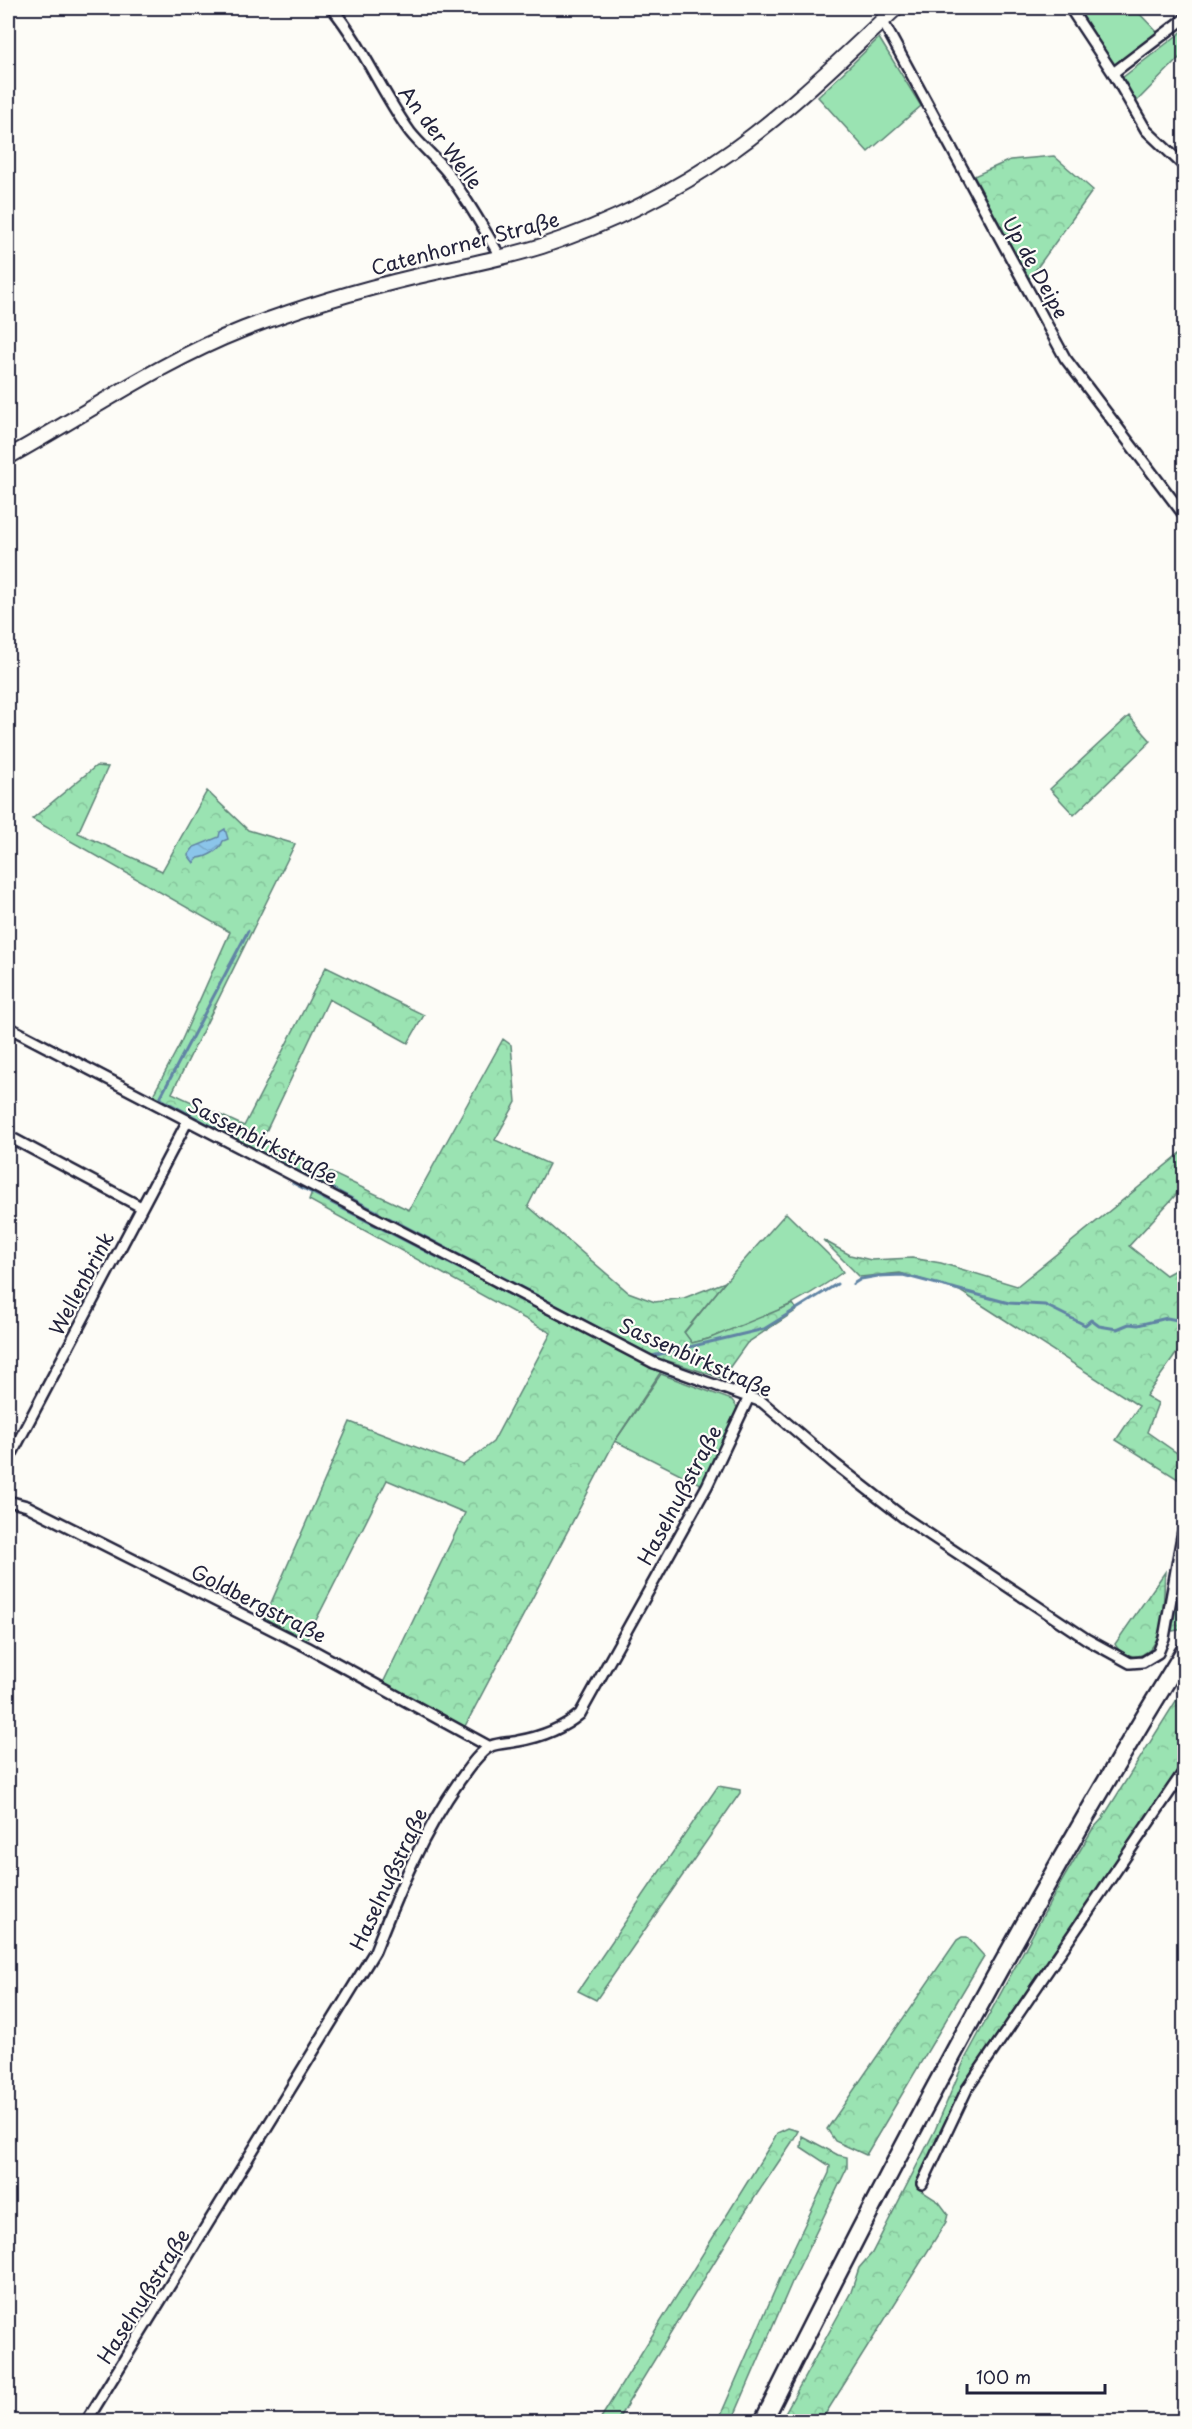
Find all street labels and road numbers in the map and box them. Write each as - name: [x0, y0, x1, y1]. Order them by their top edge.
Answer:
- street label: An der Welle: [392, 79, 490, 195]
- street label: Catenhorner Straße: [368, 203, 562, 283]
- street label: Up de Deipe: [995, 210, 1077, 324]
- street label: Sassenbirkstraße: [183, 1089, 343, 1191]
- street label: Wellenbrink: [41, 1226, 121, 1340]
- street label: Sassenbirkstraße: [615, 1310, 777, 1404]
- street label: Haselnußstraße: [629, 1420, 729, 1570]
- street label: Goldbergstraße: [186, 1556, 332, 1650]
- street label: Haselnußstraße: [342, 1803, 434, 1955]
- street label: Haselnußstraße: [89, 2222, 197, 2370]

